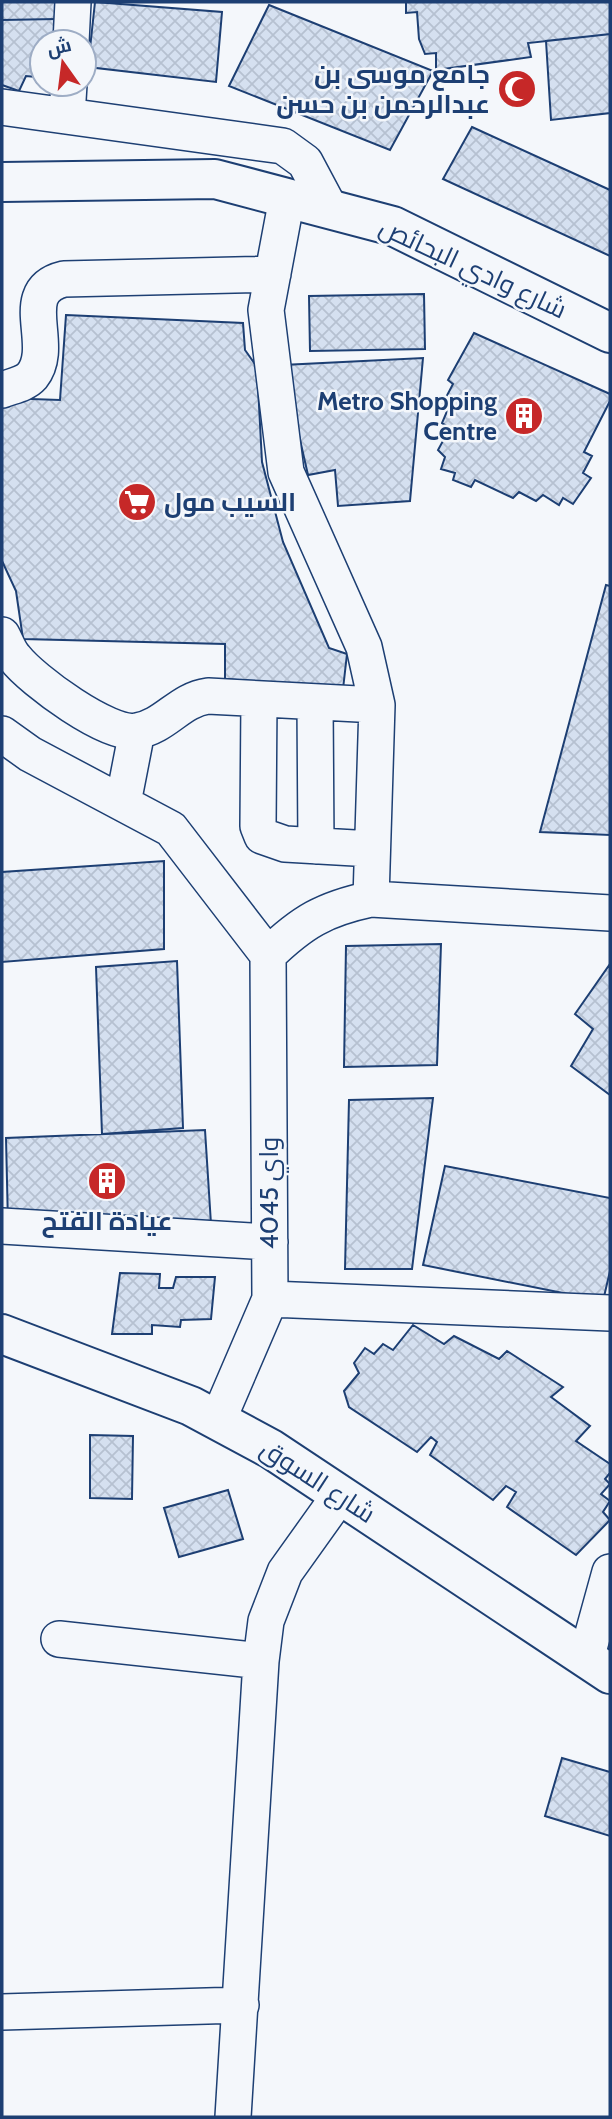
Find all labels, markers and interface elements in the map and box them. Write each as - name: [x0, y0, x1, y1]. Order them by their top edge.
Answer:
- north arrow: [28, 28, 98, 98]
- text: ش: [44, 33, 74, 61]
- place label: جامع موسى بن عبدالرحمن بن حسن: [276, 58, 490, 120]
- mosque icon: جامع موسى بن عبدالرحمن بن حسن: [496, 68, 538, 110]
- street label: شارع وادي البحائص: [373, 211, 572, 329]
- place label: Metro Shopping Centre: [317, 385, 497, 447]
- building icon: Metro Shopping Centre: [503, 395, 545, 437]
- supermarket icon: السيب مول: [116, 481, 158, 523]
- place label: السيب مول: [164, 486, 296, 518]
- street label: واي 4045: [253, 1137, 289, 1249]
- building icon: عيادة الفتح: [86, 1160, 128, 1202]
- place label: عيادة الفتح: [41, 1205, 173, 1238]
- street label: شارع السوق: [254, 1432, 381, 1531]

